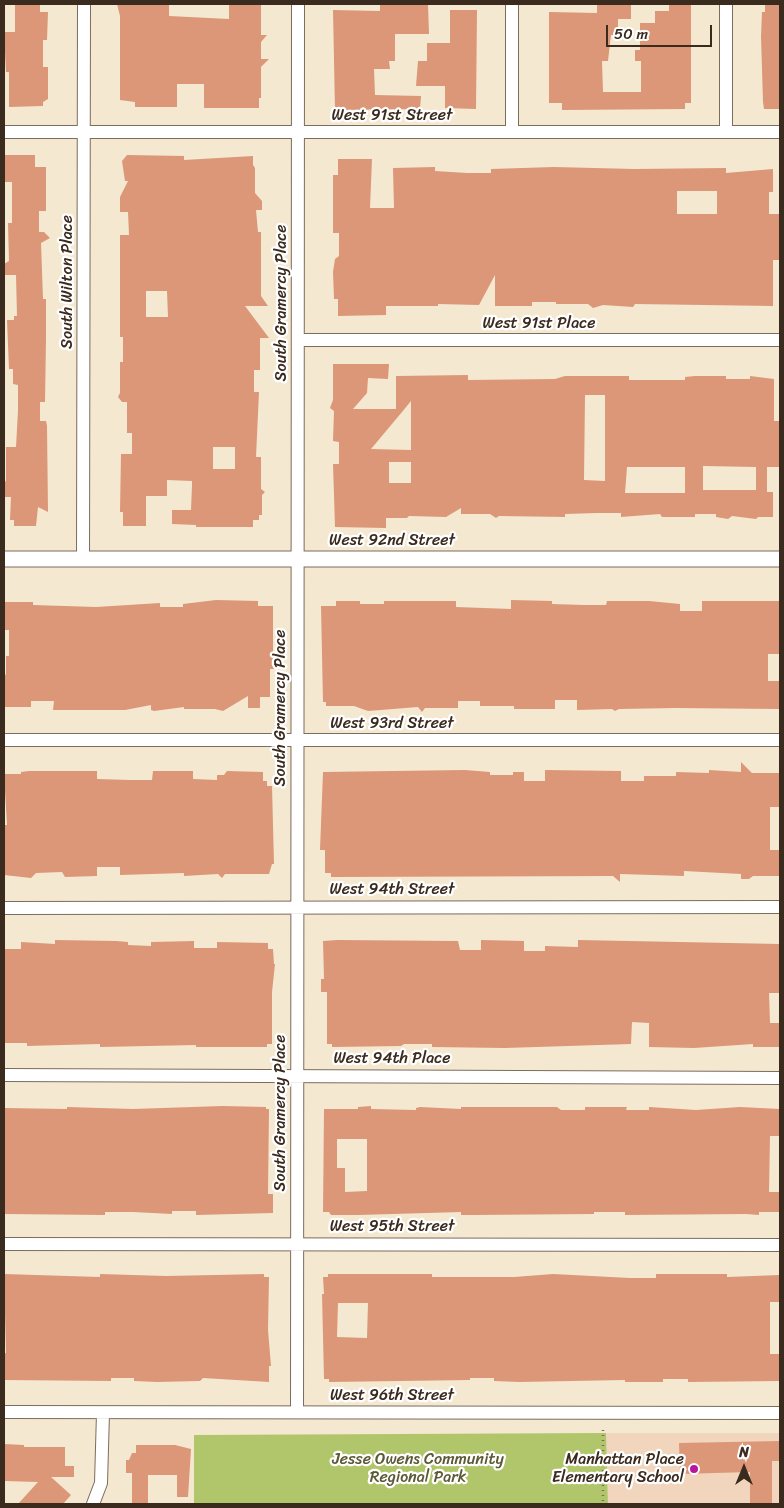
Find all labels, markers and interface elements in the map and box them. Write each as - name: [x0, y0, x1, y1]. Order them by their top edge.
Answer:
- scale bar: [609, 15, 715, 47]
- text: 50 m: [614, 21, 648, 47]
- street label: West 91st Street: [332, 106, 452, 126]
- street label: South Wilton Place: [58, 215, 78, 349]
- street label: South Gramercy Place: [272, 225, 292, 381]
- street label: West 91st Place: [483, 314, 595, 334]
- street label: West 92nd Street: [329, 531, 455, 551]
- street label: South Gramercy Place: [271, 630, 291, 786]
- street label: West 93rd Street: [330, 714, 454, 734]
- street label: West 94th Street: [330, 880, 454, 900]
- street label: South Gramercy Place: [271, 1035, 291, 1191]
- street label: West 94th Place: [334, 1049, 450, 1069]
- street label: West 95th Street: [330, 1217, 454, 1237]
- street label: West 96th Street: [330, 1386, 454, 1406]
- text: N: [739, 1440, 749, 1465]
- north arrow: [719, 1443, 769, 1493]
- park label: Jesse Owens Community Regional Park: [332, 1450, 504, 1488]
- place label: Manhattan Place Elementary School: [552, 1450, 684, 1488]
- marker: Manhattan Place Elementary School: [688, 1463, 700, 1475]

